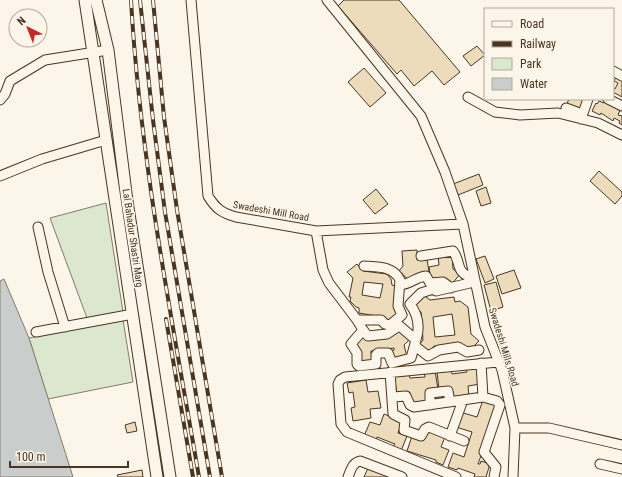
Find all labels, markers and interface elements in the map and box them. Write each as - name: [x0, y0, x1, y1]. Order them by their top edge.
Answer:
- north arrow: [8, 8, 48, 48]
- legend: [484, 8, 614, 100]
- text: N: [15, 14, 29, 28]
- text: Road: [520, 17, 544, 31]
- text: Railway: [520, 37, 556, 51]
- text: Park: [520, 57, 542, 71]
- text: Water: [520, 77, 548, 91]
- street label: Lal Bahadur Shastri Marg: [121, 188, 145, 288]
- street label: Swadeshi Mill Road: [232, 199, 310, 223]
- street label: Swadeshi Mills Road: [487, 306, 521, 388]
- scale bar: [10, 443, 128, 469]
- text: 100 m: [16, 450, 46, 464]

